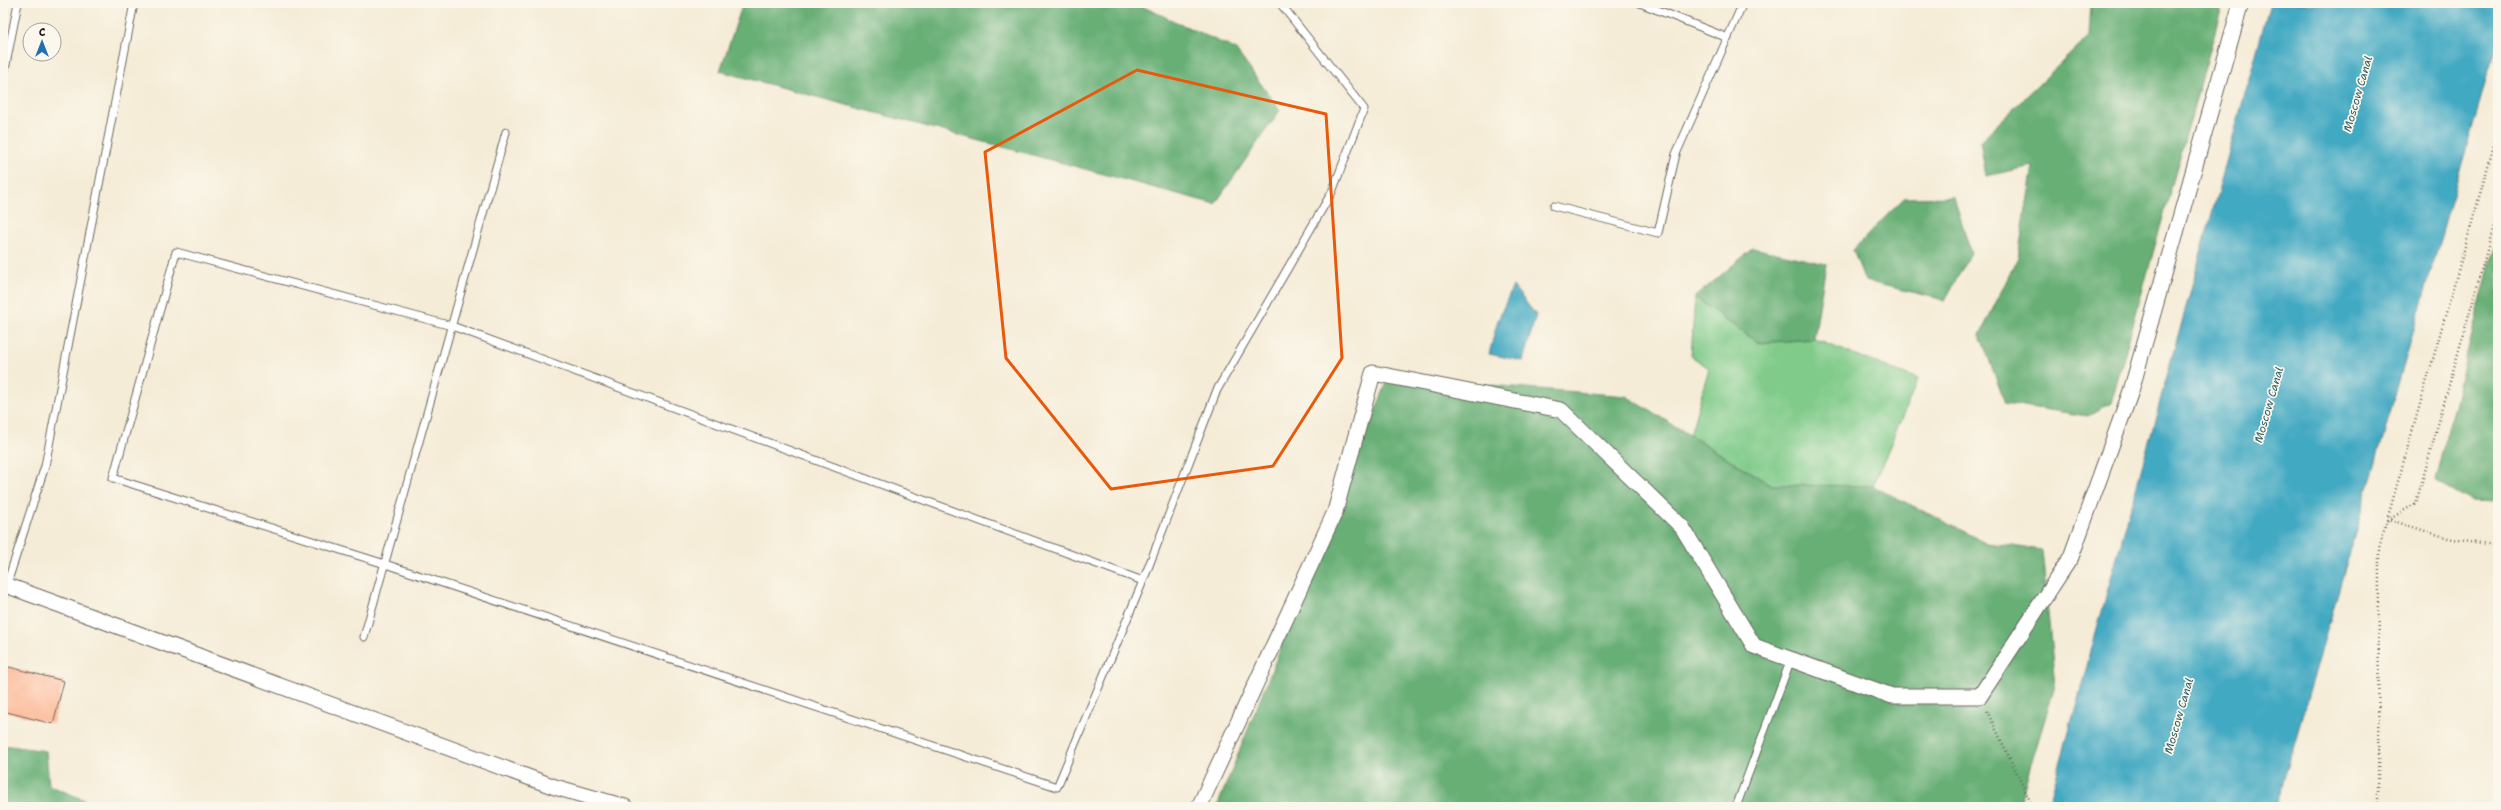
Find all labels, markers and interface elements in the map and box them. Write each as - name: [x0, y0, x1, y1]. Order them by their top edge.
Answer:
- north arrow: [22, 22, 62, 62]
- text: С: [39, 25, 46, 40]
- water label: Moscow Canal: [2340, 54, 2376, 134]
- water label: Moscow Canal: [2251, 365, 2287, 445]
- water label: Moscow Canal: [2161, 676, 2197, 756]

